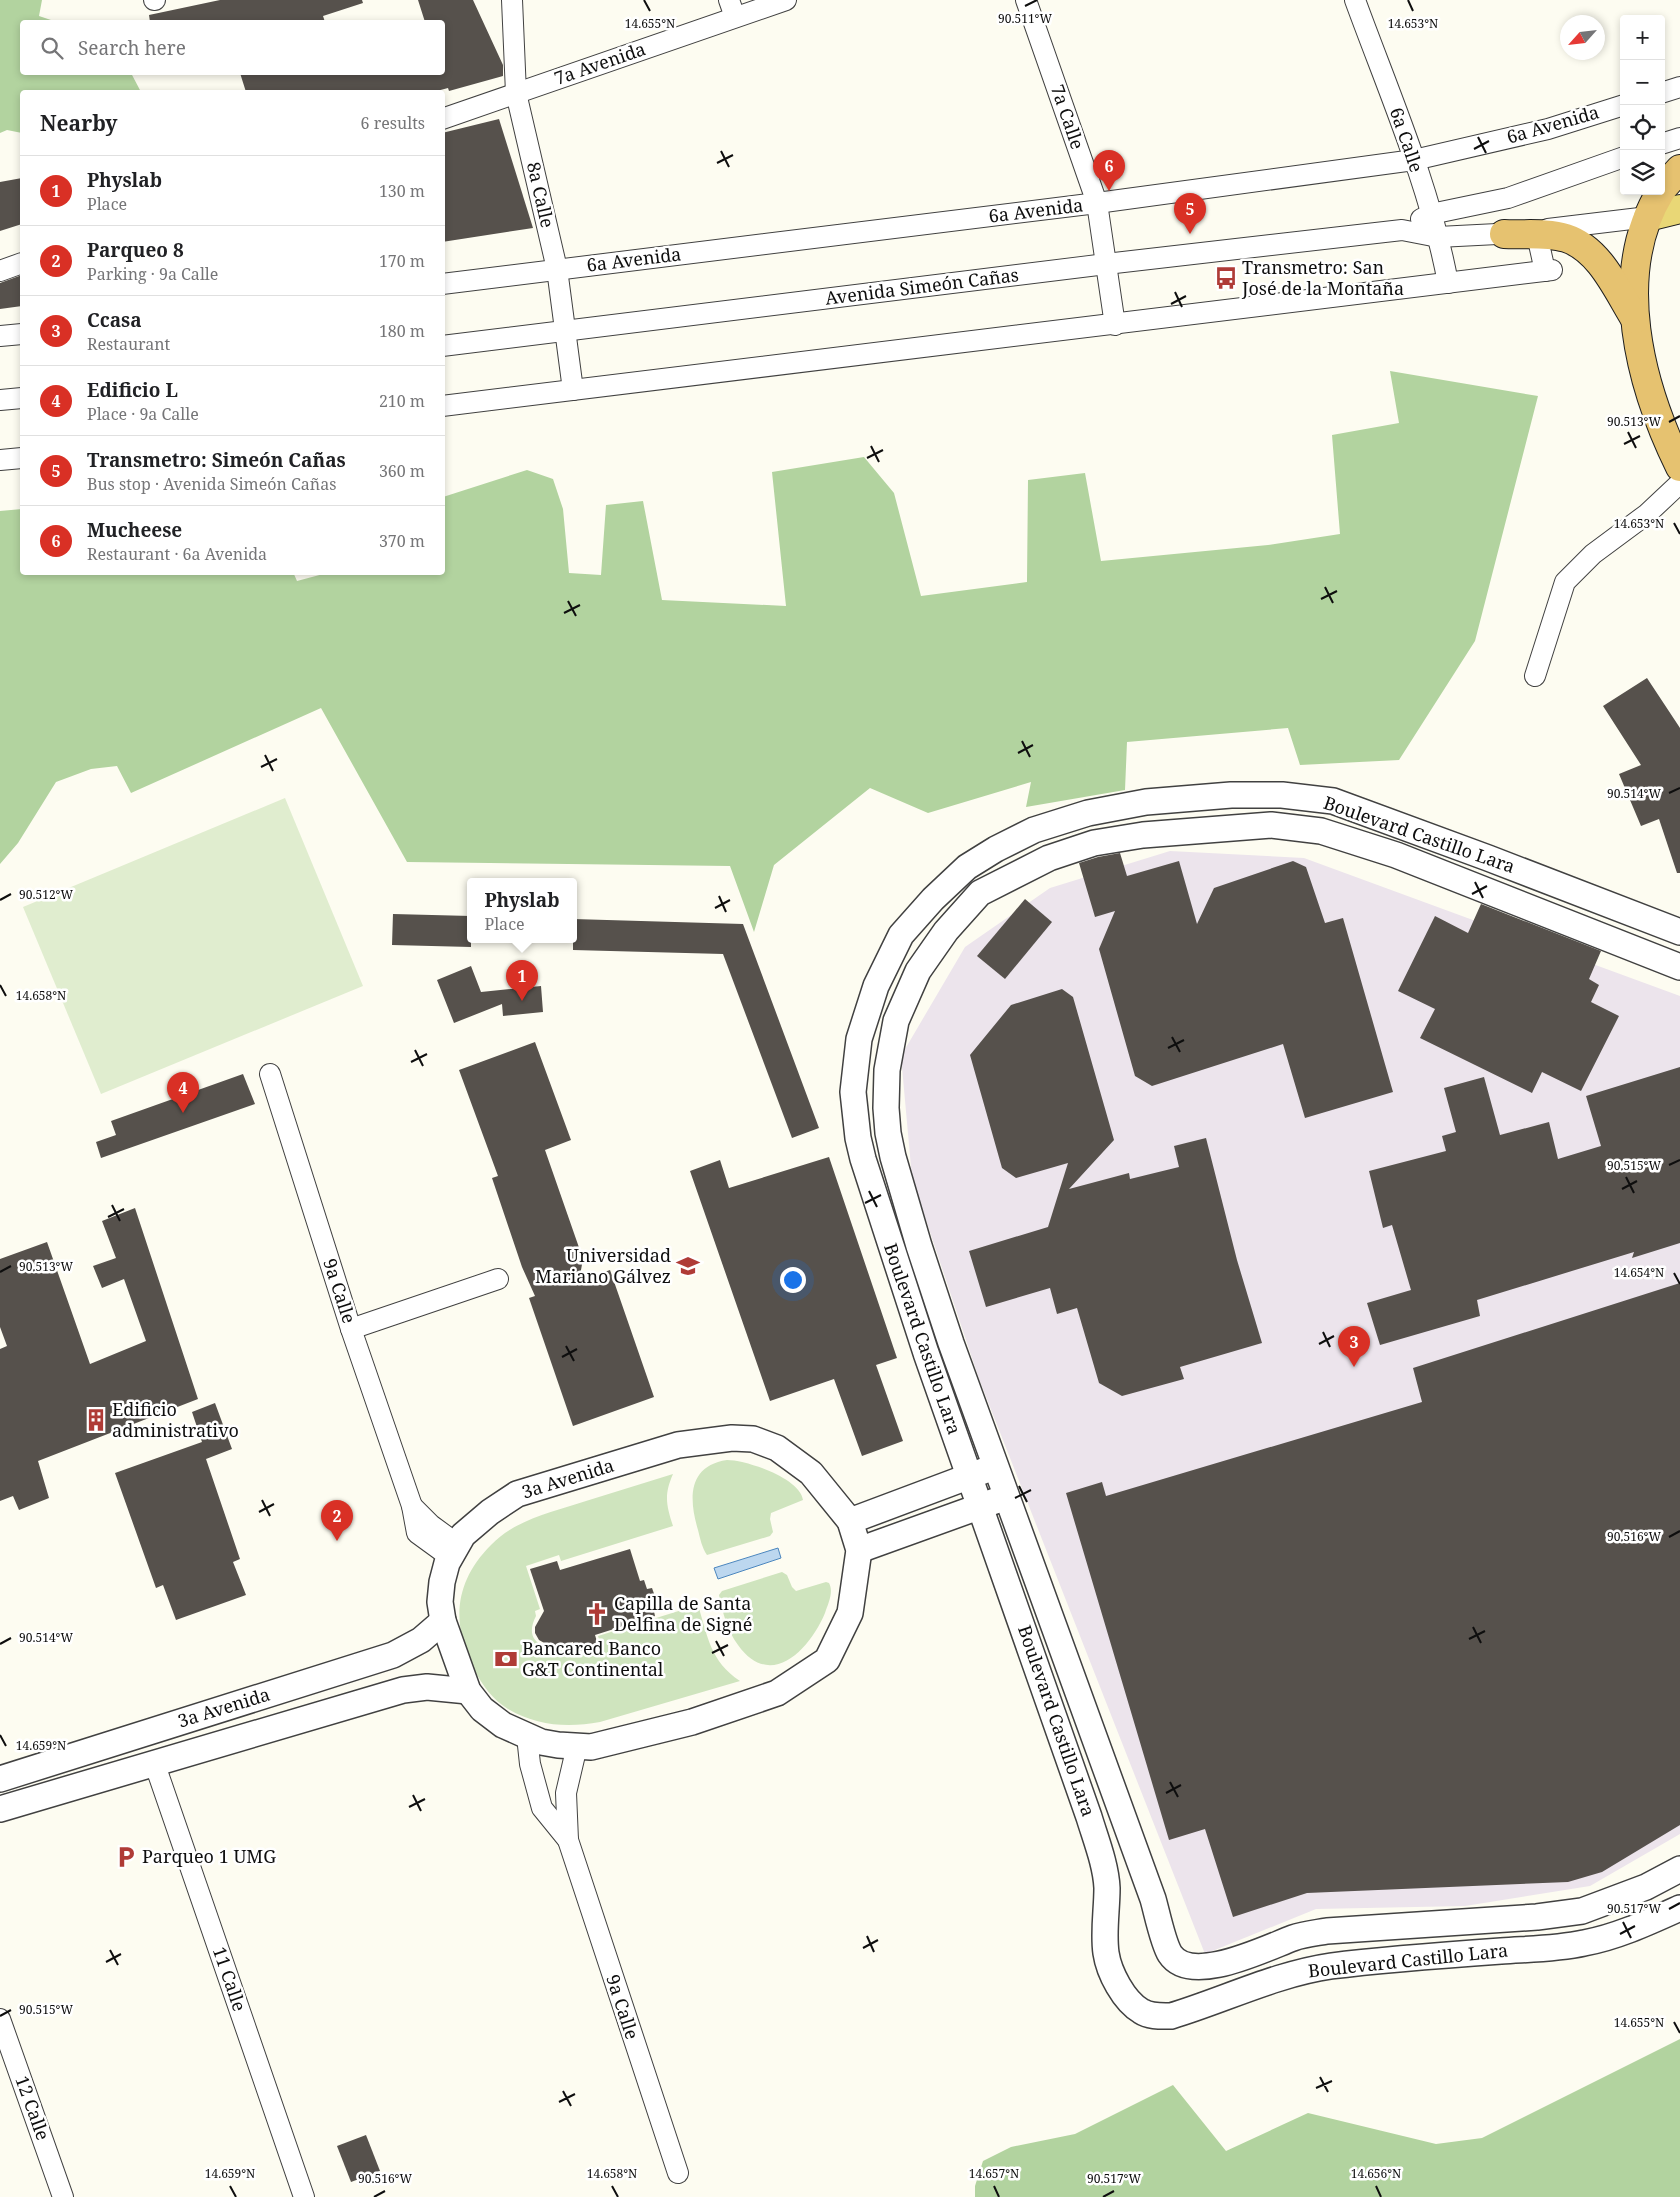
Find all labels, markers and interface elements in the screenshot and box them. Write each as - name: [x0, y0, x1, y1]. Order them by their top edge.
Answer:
- text: 90.511°W: [998, 10, 1052, 27]
- text: 14.655°N: [625, 15, 675, 32]
- text: 14.653°N: [1388, 15, 1438, 32]
- north arrow: [1560, 15, 1605, 60]
- map controls: [1620, 15, 1665, 195]
- button: +: [1620, 15, 1665, 60]
- search box: [20, 20, 445, 75]
- icon: search: [38, 34, 66, 62]
- text: Search here: [78, 35, 186, 61]
- street label: 7a Avenida: [551, 36, 649, 90]
- button: −: [1620, 60, 1665, 105]
- street label: 7a Calle: [1046, 81, 1090, 152]
- street label: 6a Avenida: [1504, 99, 1602, 149]
- street label: 6a Calle: [1385, 104, 1429, 175]
- button: locate: [1620, 105, 1665, 150]
- text: Nearby: [40, 109, 118, 137]
- text: 6 results: [361, 112, 425, 134]
- pin: 6: [1093, 150, 1125, 191]
- button: layers: [1620, 150, 1665, 195]
- street label: 8a Calle: [522, 160, 560, 230]
- text: Physlab: [87, 167, 162, 193]
- text: 1: [51, 180, 61, 202]
- text: 130 m: [379, 180, 425, 202]
- street label: 6a Avenida: [987, 192, 1085, 228]
- text: Place: [87, 193, 127, 215]
- pin: 5: [1174, 193, 1206, 234]
- text: Parqueo 8: [87, 237, 184, 263]
- street label: 6a Avenida: [585, 241, 683, 277]
- text: 2: [51, 250, 61, 272]
- text: 170 m: [379, 250, 425, 272]
- place label: Transmetro: San José de la Montaña: [1241, 255, 1404, 300]
- street label: Avenida Simeón Cañas: [824, 262, 1020, 310]
- text: Parking · 9a Calle: [87, 263, 218, 285]
- bus stop icon: Transmetro: San José de la Montaña: [1213, 265, 1239, 291]
- text: Ccasa: [87, 307, 142, 333]
- text: 3: [51, 320, 61, 342]
- text: 180 m: [379, 320, 425, 342]
- text: Restaurant: [87, 333, 170, 355]
- text: Edificio L: [87, 377, 178, 403]
- text: 4: [51, 390, 61, 412]
- text: 210 m: [379, 390, 425, 412]
- text: Place · 9a Calle: [87, 403, 199, 425]
- text: 90.513°W: [1607, 413, 1661, 430]
- text: Transmetro: Simeón Cañas: [87, 447, 346, 473]
- text: 5: [51, 460, 61, 482]
- text: 360 m: [379, 460, 425, 482]
- text: Bus stop · Avenida Simeón Cañas: [87, 473, 336, 495]
- text: 14.653°N: [1614, 515, 1664, 532]
- text: Mucheese: [87, 517, 182, 543]
- text: 6: [51, 530, 61, 552]
- text: 370 m: [379, 530, 425, 552]
- text: Restaurant · 6a Avenida: [87, 543, 267, 565]
- text: 90.514°W: [1607, 785, 1661, 802]
- street label: Boulevard Castillo Lara: [1320, 790, 1518, 878]
- popup: [467, 878, 577, 943]
- text: 90.512°W: [19, 886, 73, 903]
- text: Physlab: [485, 887, 559, 913]
- text: Place: [485, 913, 525, 935]
- pin: 1: [506, 960, 538, 1001]
- text: 14.658°N: [16, 987, 66, 1004]
- pin: 4: [167, 1072, 199, 1113]
- text: 90.515°W: [1607, 1157, 1661, 1174]
- street label: Boulevard Castillo Lara: [879, 1240, 967, 1438]
- place label: Universidad Mariano Gálvez: [535, 1243, 671, 1288]
- school or university icon: Universidad Mariano Gálvez: [675, 1253, 701, 1279]
- street label: 9a Calle: [318, 1255, 362, 1326]
- text: 90.513°W: [19, 1258, 73, 1275]
- text: 14.654°N: [1614, 1264, 1664, 1281]
- your location: [780, 1267, 806, 1293]
- pin: 3: [1338, 1326, 1370, 1367]
- place label: Edificio administrativo: [112, 1397, 239, 1442]
- building icon: Edificio administrativo: [83, 1407, 109, 1433]
- street label: 3a Avenida: [519, 1453, 617, 1503]
- pin: 2: [321, 1500, 353, 1541]
- text: 90.516°W: [1607, 1528, 1661, 1545]
- place label: Capilla de Santa Delfina de Signé: [614, 1591, 753, 1636]
- church icon: Capilla de Santa Delfina de Signé: [584, 1601, 610, 1627]
- street label: Boulevard Castillo Lara: [1013, 1622, 1101, 1820]
- text: 90.514°W: [19, 1629, 73, 1646]
- place label: Bancared Banco G&T Continental: [522, 1636, 664, 1681]
- bank icon: Bancared Banco G&T Continental: [493, 1646, 519, 1672]
- street label: 3a Avenida: [175, 1682, 273, 1732]
- text: 14.659°N: [16, 1737, 66, 1754]
- parking icon: Parqueo 1 UMG: [113, 1844, 139, 1870]
- place label: Parqueo 1 UMG: [142, 1844, 276, 1868]
- text: 90.517°W: [1607, 1900, 1661, 1917]
- street label: Boulevard Castillo Lara: [1307, 1938, 1509, 1982]
- street label: 11 Calle: [208, 1943, 252, 2014]
- street label: 9a Calle: [601, 1971, 645, 2042]
- text: 90.515°W: [19, 2001, 73, 2018]
- text: 14.655°N: [1614, 2014, 1664, 2031]
- street label: 12 Calle: [10, 2072, 56, 2143]
- text: 14.659°N: [205, 2165, 255, 2182]
- text: 14.658°N: [587, 2165, 637, 2182]
- text: 14.657°N: [969, 2165, 1019, 2182]
- text: 14.656°N: [1351, 2165, 1401, 2182]
- text: 90.516°W: [358, 2170, 412, 2187]
- text: 90.517°W: [1087, 2170, 1141, 2187]

